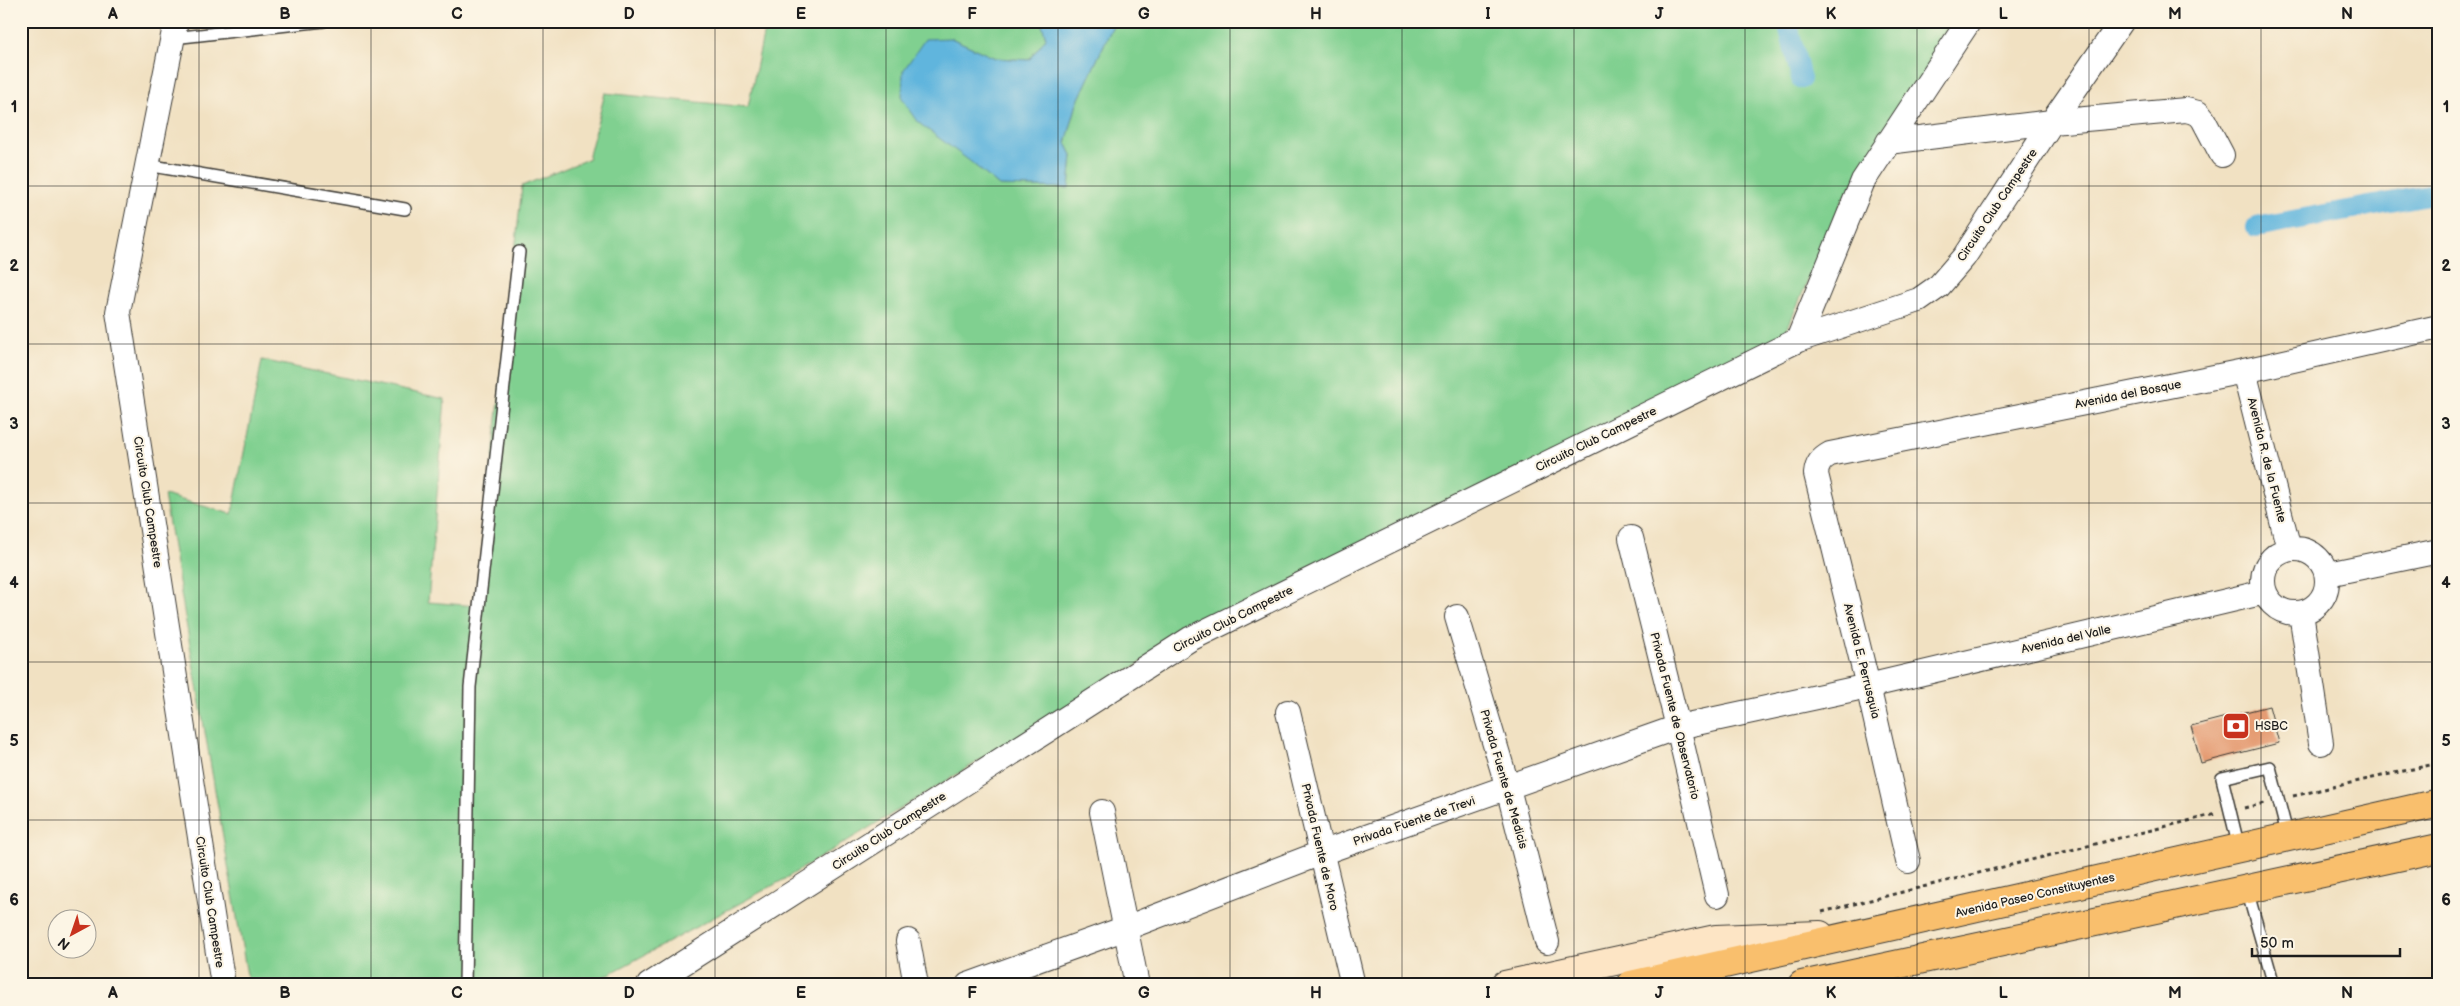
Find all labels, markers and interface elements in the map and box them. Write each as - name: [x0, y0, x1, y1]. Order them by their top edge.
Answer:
- text: A: [107, 5, 118, 24]
- text: B: [279, 5, 291, 24]
- text: C: [451, 5, 463, 24]
- text: D: [623, 5, 635, 24]
- text: E: [796, 5, 806, 24]
- text: F: [967, 5, 977, 24]
- text: G: [1138, 5, 1150, 24]
- text: H: [1310, 5, 1322, 24]
- text: I: [1485, 5, 1491, 24]
- text: J: [1655, 5, 1664, 24]
- text: K: [1826, 5, 1837, 24]
- text: L: [1998, 5, 2008, 24]
- text: M: [2168, 5, 2182, 24]
- text: N: [2341, 5, 2353, 24]
- text: 1: [11, 98, 17, 117]
- text: 1: [2443, 98, 2449, 117]
- street label: Circuito Club Campestre: [1954, 146, 2041, 264]
- text: 2: [9, 257, 19, 276]
- text: 2: [2441, 257, 2451, 276]
- street label: Avenida del Bosque: [2074, 377, 2183, 412]
- street label: Avenida R. de la Fuente: [2244, 396, 2289, 524]
- street label: Circuito Club Campestre: [1533, 404, 1659, 475]
- text: 3: [9, 415, 19, 434]
- text: 3: [2441, 415, 2451, 434]
- street label: Circuito Club Campestre: [130, 435, 165, 569]
- text: 4: [9, 574, 19, 593]
- text: 4: [2441, 574, 2451, 593]
- street label: Circuito Club Campestre: [1171, 583, 1296, 656]
- street label: Avenida E. Perrusquia: [1840, 602, 1883, 721]
- street label: Avenida del Valle: [2020, 622, 2112, 657]
- street label: Privada Fuente de Observatorio: [1646, 631, 1703, 802]
- street label: Privada Fuente de Medicis: [1476, 708, 1531, 851]
- bank icon: HSBC: [2221, 711, 2251, 741]
- place label: HSBC: [2255, 719, 2288, 734]
- text: 5: [9, 732, 19, 751]
- text: 5: [2441, 732, 2451, 751]
- street label: Privada Fuente de Moro: [1298, 782, 1342, 912]
- street label: Circuito Club Campestre: [830, 789, 949, 874]
- street label: Privada Fuente de Trevi: [1351, 793, 1477, 849]
- street label: Circuito Club Campestre: [192, 835, 227, 969]
- street label: Avenida Paseo Constituyentes: [1954, 870, 2116, 921]
- text: 6: [9, 891, 19, 910]
- text: 6: [2441, 891, 2451, 910]
- north arrow: [48, 908, 98, 958]
- scale bar: [2252, 926, 2400, 958]
- text: N: [54, 934, 73, 953]
- text: 50 m: [2260, 934, 2294, 953]
- text: A: [107, 984, 118, 1003]
- text: B: [279, 984, 291, 1003]
- text: C: [451, 984, 463, 1003]
- text: D: [623, 984, 635, 1003]
- text: E: [796, 984, 806, 1003]
- text: F: [967, 984, 977, 1003]
- text: G: [1138, 984, 1150, 1003]
- text: H: [1310, 984, 1322, 1003]
- text: I: [1485, 984, 1491, 1003]
- text: J: [1655, 984, 1664, 1003]
- text: K: [1826, 984, 1837, 1003]
- text: L: [1998, 984, 2008, 1003]
- text: M: [2168, 984, 2182, 1003]
- text: N: [2341, 984, 2353, 1003]

